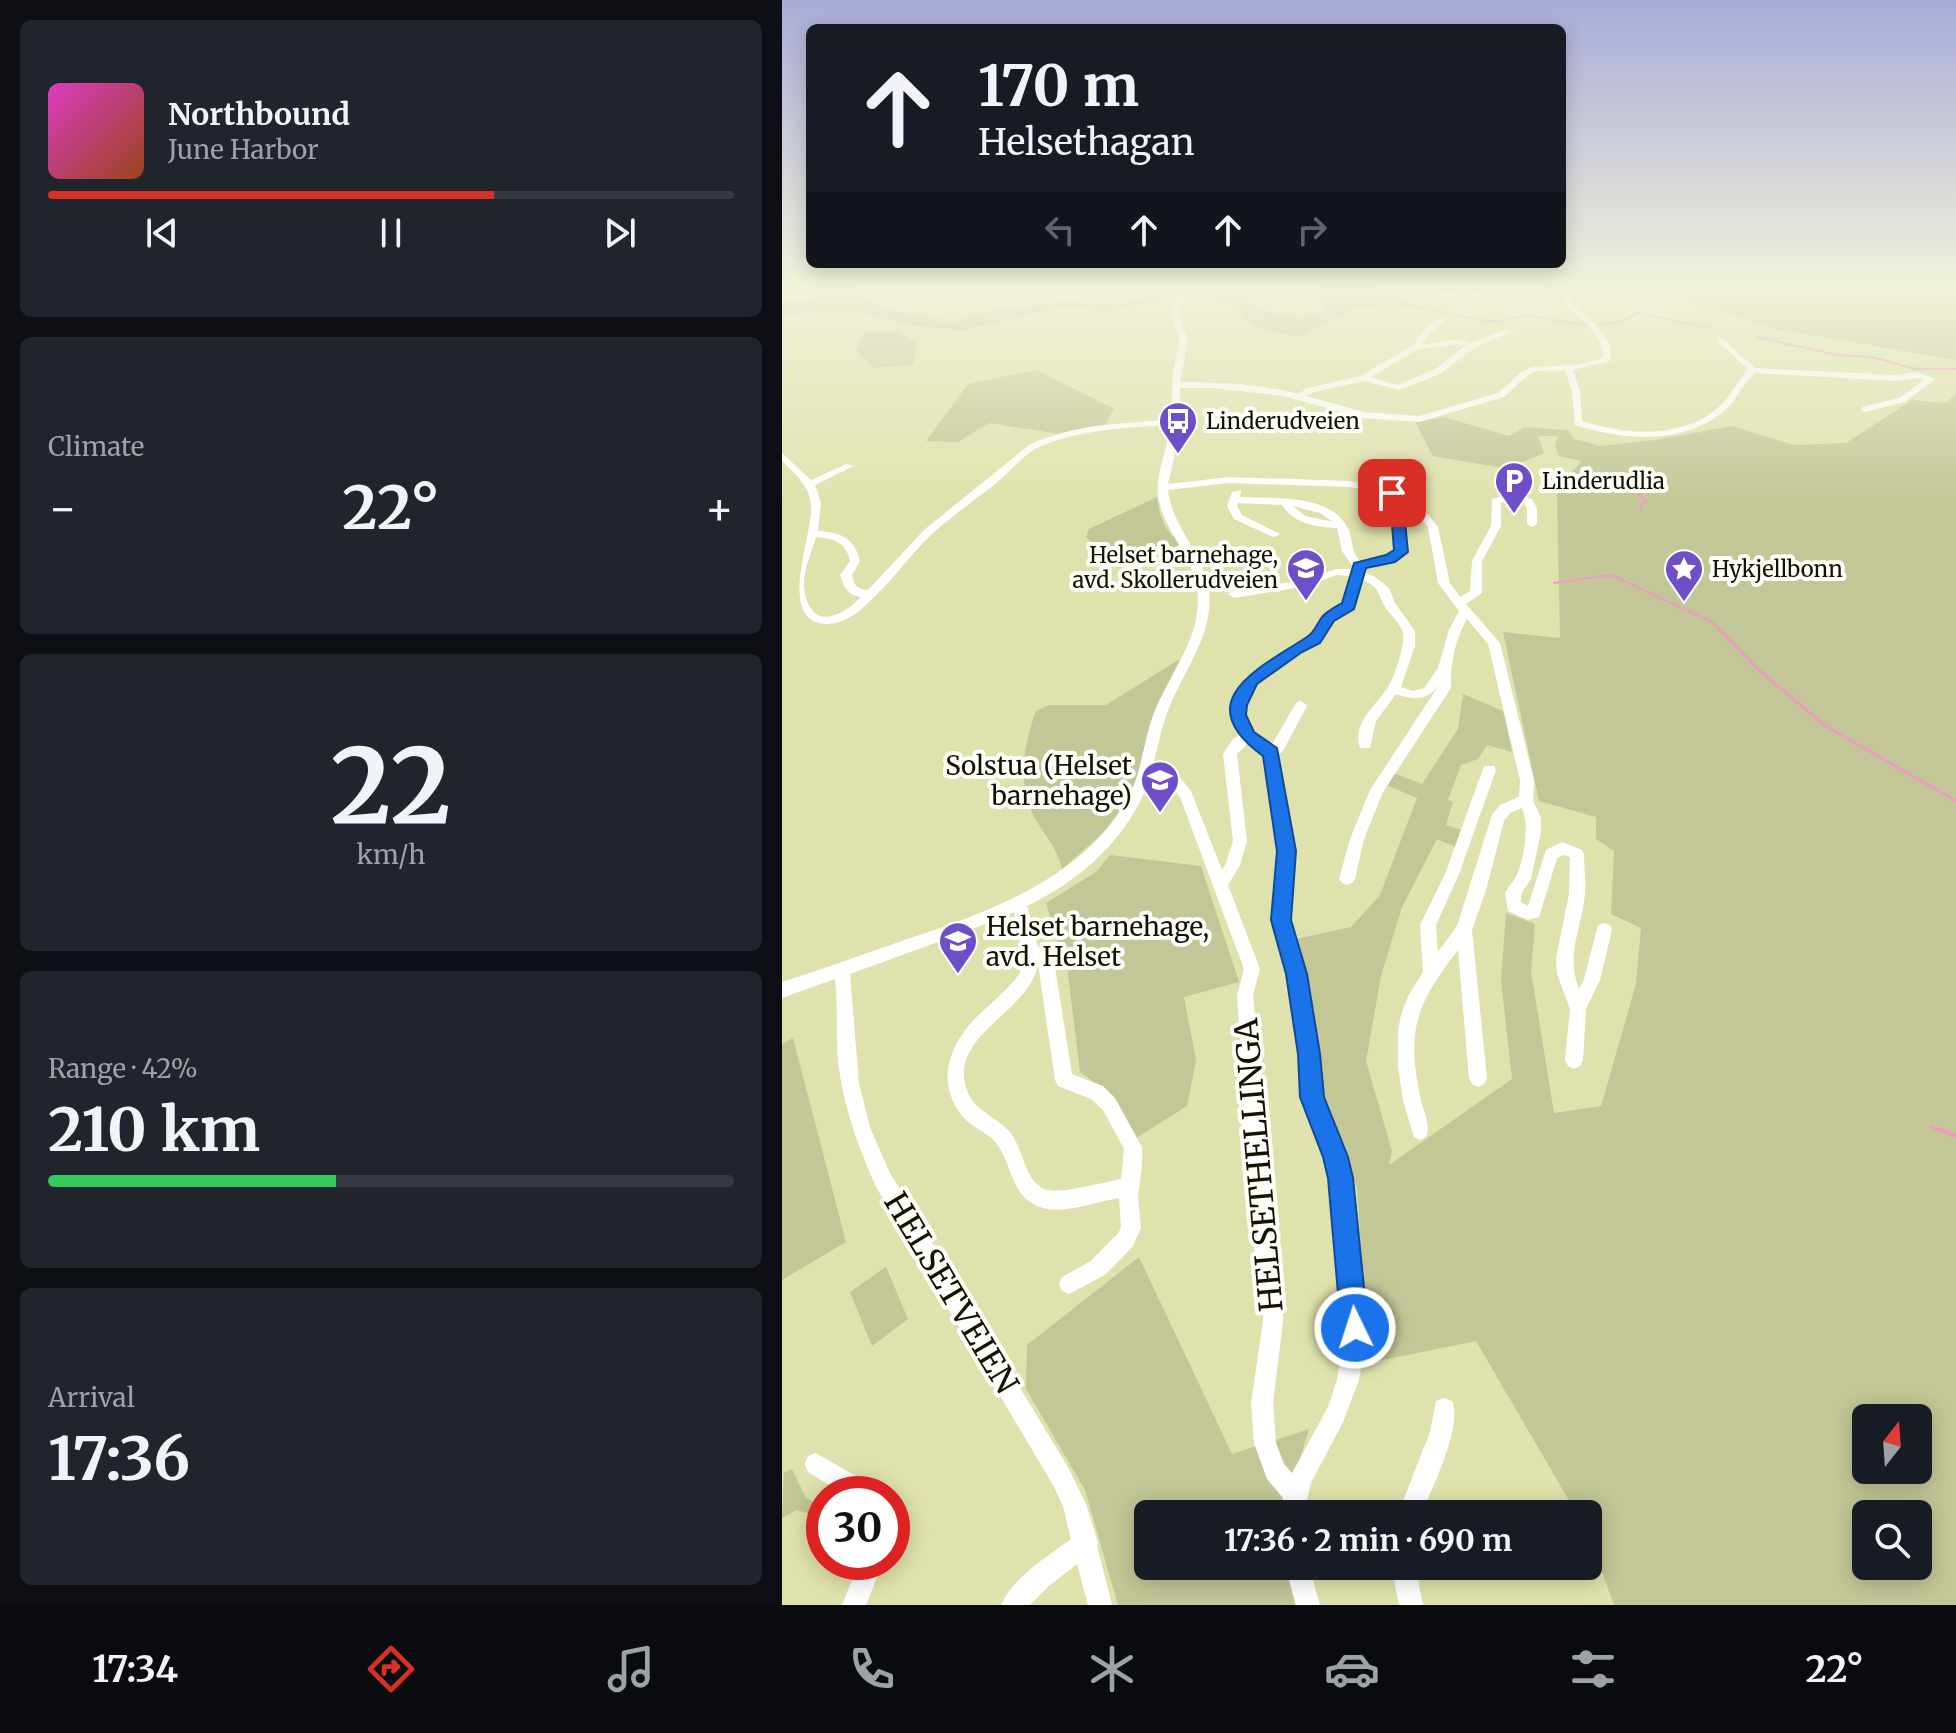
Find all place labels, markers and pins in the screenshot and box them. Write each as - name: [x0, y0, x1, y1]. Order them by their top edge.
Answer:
- bus stop icon: Linderudveien: [1157, 400, 1199, 455]
- place label: Linderudveien: [1206, 407, 1360, 435]
- pin: [1358, 459, 1426, 527]
- parking icon: Linderudlia: [1493, 460, 1535, 515]
- place label: Linderudlia: [1542, 467, 1665, 495]
- place label: Helset barnehage, avd. Skollerudveien: [1073, 541, 1278, 594]
- school or university icon: Helset barnehage, avd. Skollerudveien: [1285, 547, 1327, 602]
- place icon: Hykjellbonn: [1663, 548, 1705, 603]
- place label: Hykjellbonn: [1712, 555, 1843, 583]
- place label: Solstua (Helset barnehage): [945, 749, 1132, 812]
- school or university icon: Solstua (Helset barnehage): [1139, 759, 1181, 814]
- place label: Helset barnehage, avd. Helset: [986, 910, 1209, 973]
- school or university icon: Helset barnehage, avd. Helset: [937, 920, 979, 975]

